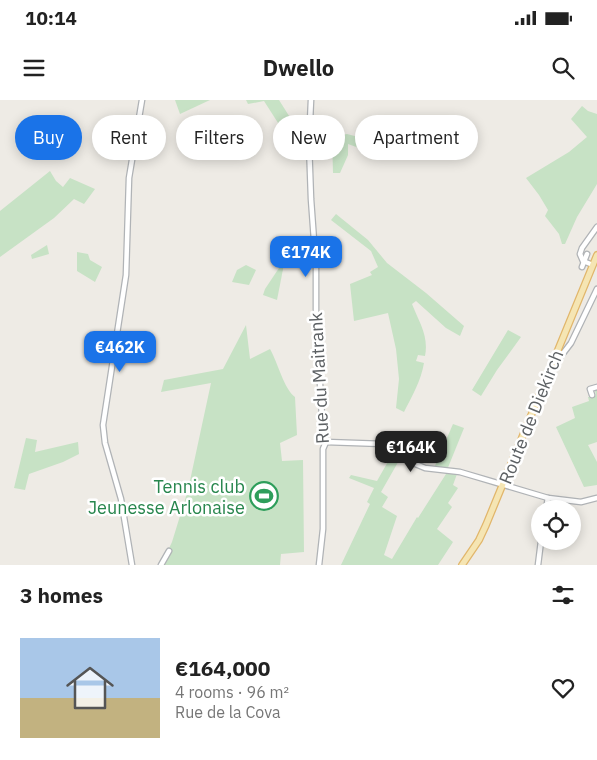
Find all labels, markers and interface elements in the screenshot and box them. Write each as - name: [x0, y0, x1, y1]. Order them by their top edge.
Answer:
- text: 10:14: [25, 6, 77, 30]
- text: Dwello: [263, 53, 334, 82]
- icon: menu: [20, 54, 48, 82]
- icon: search: [549, 54, 577, 82]
- chip: Buy: [15, 115, 82, 160]
- chip: Rent: [92, 115, 166, 160]
- chip: Filters: [176, 115, 263, 160]
- chip: New: [273, 115, 345, 160]
- chip: Apartment: [355, 115, 478, 160]
- pin: €174K: [271, 236, 341, 278]
- text: €174K: [281, 242, 331, 262]
- street label: Rue du Maitrank: [304, 311, 334, 444]
- pin: €462K: [85, 330, 155, 373]
- text: €462K: [95, 337, 145, 357]
- street label: Route de Diekirch: [494, 347, 568, 487]
- pin: €164K: [376, 430, 446, 473]
- text: €164K: [386, 437, 436, 457]
- place label: Tennis club Jeunesse Arlonaise: [88, 475, 245, 519]
- sports icon: Tennis club Jeunesse Arlonaise: [249, 481, 279, 511]
- map controls: [531, 500, 581, 550]
- button: locate: [531, 500, 581, 550]
- text: 3 homes: [20, 581, 103, 609]
- icon: filters: [549, 581, 577, 609]
- text: €164,000: [175, 654, 270, 682]
- icon: home: [60, 658, 120, 718]
- icon: heart: [549, 674, 577, 702]
- text: 4 rooms · 96 m²: [175, 682, 289, 702]
- text: Rue de la Cova: [175, 702, 280, 722]

